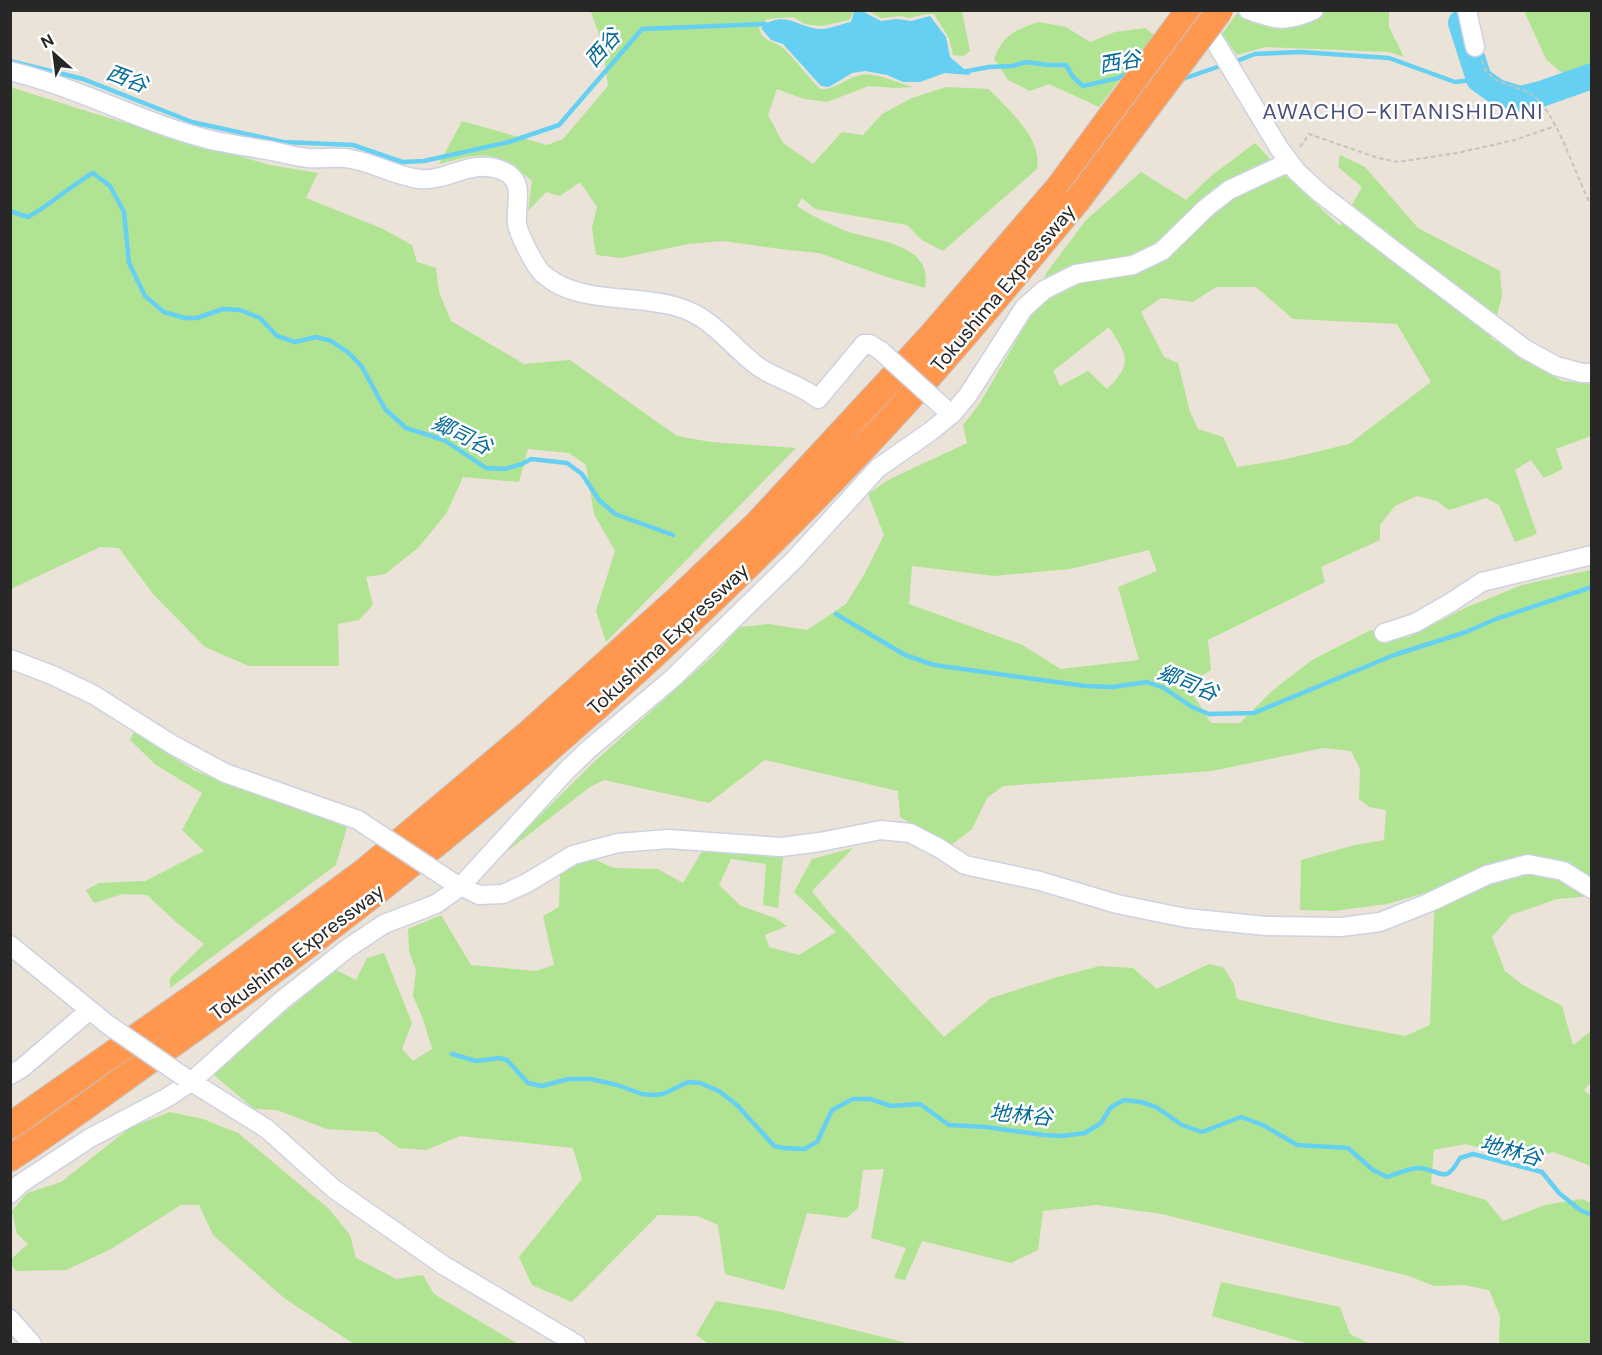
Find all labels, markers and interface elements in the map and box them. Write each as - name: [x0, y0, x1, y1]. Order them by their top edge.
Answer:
- water label: 西谷: [579, 21, 629, 73]
- north arrow: [24, 24, 84, 84]
- text: N: [37, 29, 57, 53]
- water label: 西谷: [1097, 44, 1145, 79]
- water label: 西谷: [102, 58, 153, 100]
- district label: AWACHO-KITANISHIDANI: [1262, 97, 1544, 126]
- street label: Tokushima Expressway: [925, 199, 1081, 377]
- water label: 郷司谷: [428, 409, 498, 462]
- street label: Tokushima Expressway: [582, 557, 754, 721]
- water label: 郷司谷: [1154, 658, 1224, 709]
- street label: Tokushima Expressway: [205, 878, 389, 1026]
- water label: 地林谷: [988, 1098, 1056, 1132]
- water label: 地林谷: [1477, 1129, 1547, 1173]

